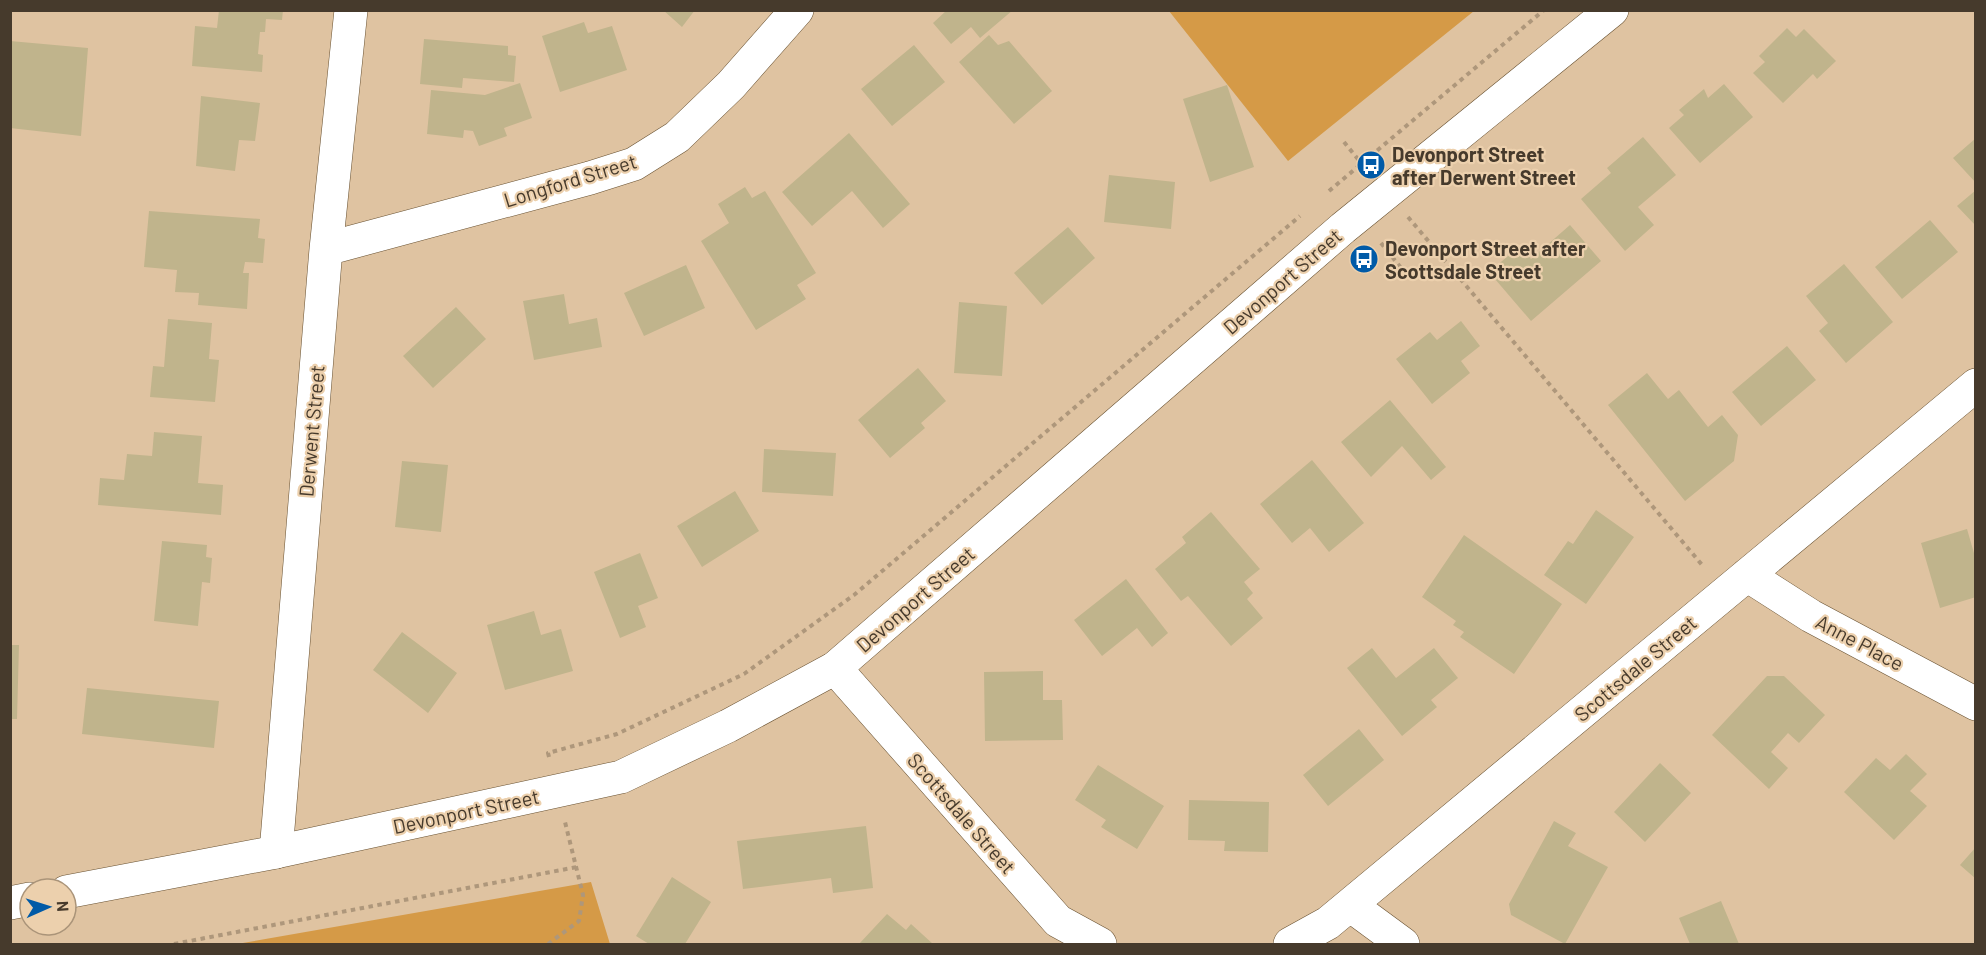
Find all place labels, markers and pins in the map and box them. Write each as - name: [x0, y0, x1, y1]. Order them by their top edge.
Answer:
- place label: Devonport Street after Derwent Street: [1392, 142, 1576, 189]
- bus stop icon: Devonport Street after Derwent Street: [1355, 149, 1387, 181]
- place label: Devonport Street after Scottsdale Street: [1385, 236, 1586, 283]
- bus stop icon: Devonport Street after Scottsdale Street: [1348, 243, 1380, 275]

